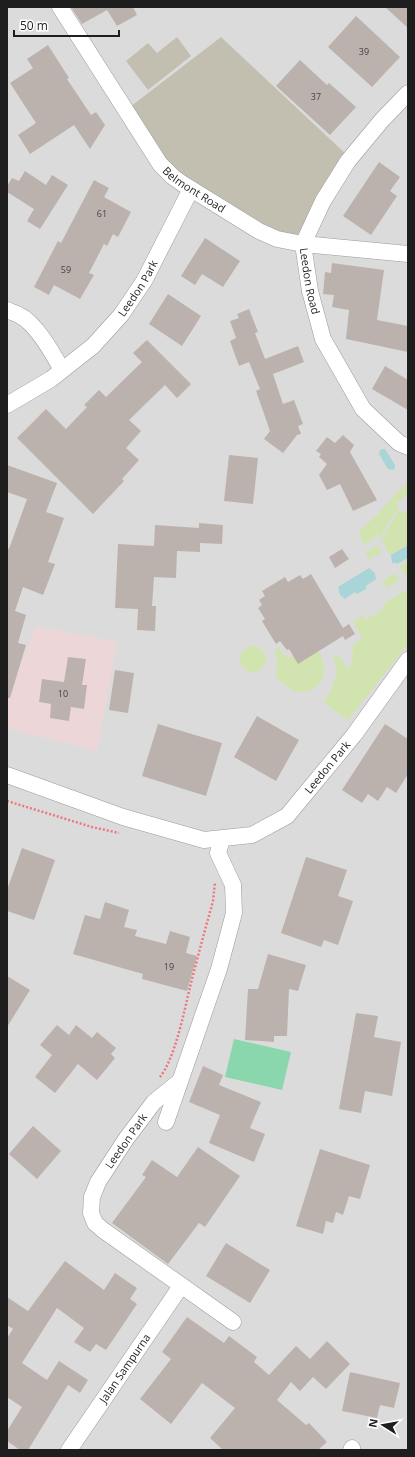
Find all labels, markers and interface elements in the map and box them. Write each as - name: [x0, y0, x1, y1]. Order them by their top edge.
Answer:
- scale bar: [14, 12, 119, 38]
- text: 50 m: [20, 17, 48, 34]
- house number: 39: [359, 45, 369, 58]
- house number: 37: [311, 90, 321, 103]
- street label: Belmont Road: [160, 163, 229, 216]
- house number: 61: [97, 207, 107, 220]
- street label: Leedon Road: [297, 247, 324, 316]
- street label: Leedon Park: [114, 257, 161, 319]
- house number: 59: [61, 263, 71, 276]
- house number: 10: [58, 687, 68, 700]
- street label: Leedon Park: [301, 737, 353, 796]
- house number: 19: [164, 960, 174, 973]
- street label: Leedon Park: [101, 1110, 150, 1171]
- street label: Jalan Sampurna: [95, 1330, 153, 1406]
- north arrow: [363, 1405, 403, 1445]
- text: N: [364, 1417, 381, 1429]

